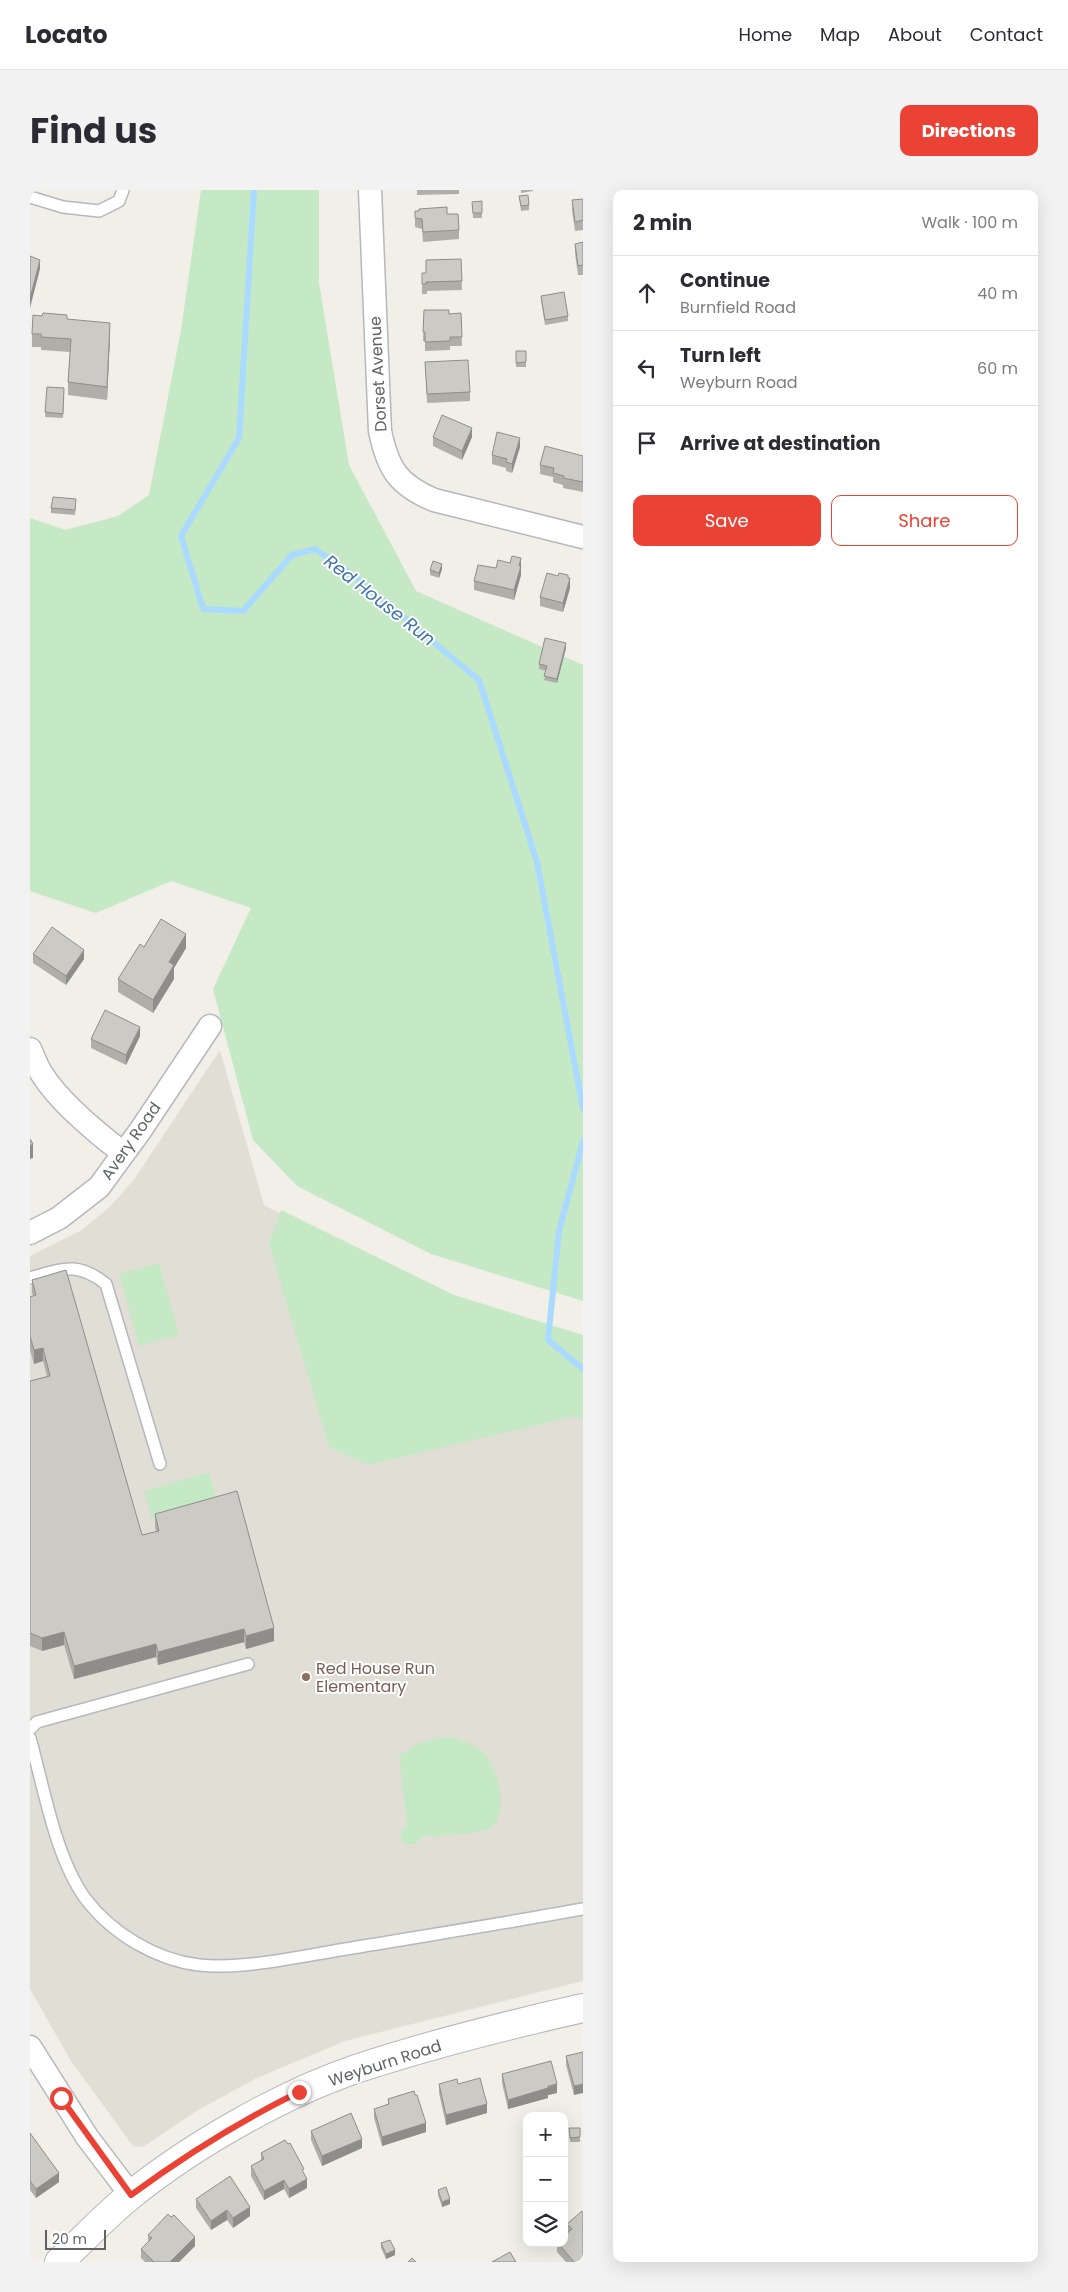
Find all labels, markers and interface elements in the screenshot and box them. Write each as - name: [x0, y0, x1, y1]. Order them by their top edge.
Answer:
- text: Locato: [25, 18, 108, 51]
- text: Home: [738, 22, 792, 47]
- text: Map: [820, 22, 860, 47]
- text: About: [888, 22, 942, 47]
- text: Contact: [970, 22, 1043, 47]
- button: Directions: [900, 105, 1038, 156]
- text: Find us: [30, 106, 157, 155]
- text: 2 min: [633, 208, 692, 237]
- text: Walk · 100 m: [921, 211, 1018, 234]
- text: Continue: [680, 267, 770, 294]
- icon: ahead: [633, 279, 661, 307]
- text: 40 m: [977, 282, 1018, 305]
- text: Burnfield Road: [680, 296, 796, 319]
- street label: Dorset Avenue: [363, 315, 393, 433]
- text: Turn left: [680, 342, 761, 369]
- icon: left: [633, 354, 661, 382]
- text: 60 m: [977, 357, 1018, 380]
- text: Weyburn Road: [680, 371, 798, 394]
- icon: arrive: [633, 429, 661, 457]
- text: Arrive at destination: [680, 430, 881, 457]
- button: Save: [633, 495, 821, 546]
- button: Share: [831, 495, 1018, 546]
- water label: Red House Run: [319, 549, 441, 651]
- street label: Avery Road: [96, 1097, 166, 1185]
- place label: Red House Run Elementary: [316, 1657, 435, 1698]
- marker: Red House Run Elementary: [300, 1671, 312, 1683]
- street label: Weyburn Road: [325, 2034, 445, 2092]
- route end: [288, 2081, 311, 2104]
- route start: [50, 2087, 73, 2110]
- map controls: [523, 2112, 568, 2247]
- button: +: [523, 2112, 568, 2157]
- button: −: [523, 2157, 568, 2202]
- button: layers: [523, 2202, 568, 2247]
- scale bar: [45, 2227, 106, 2250]
- text: 20 m: [52, 2229, 87, 2249]

